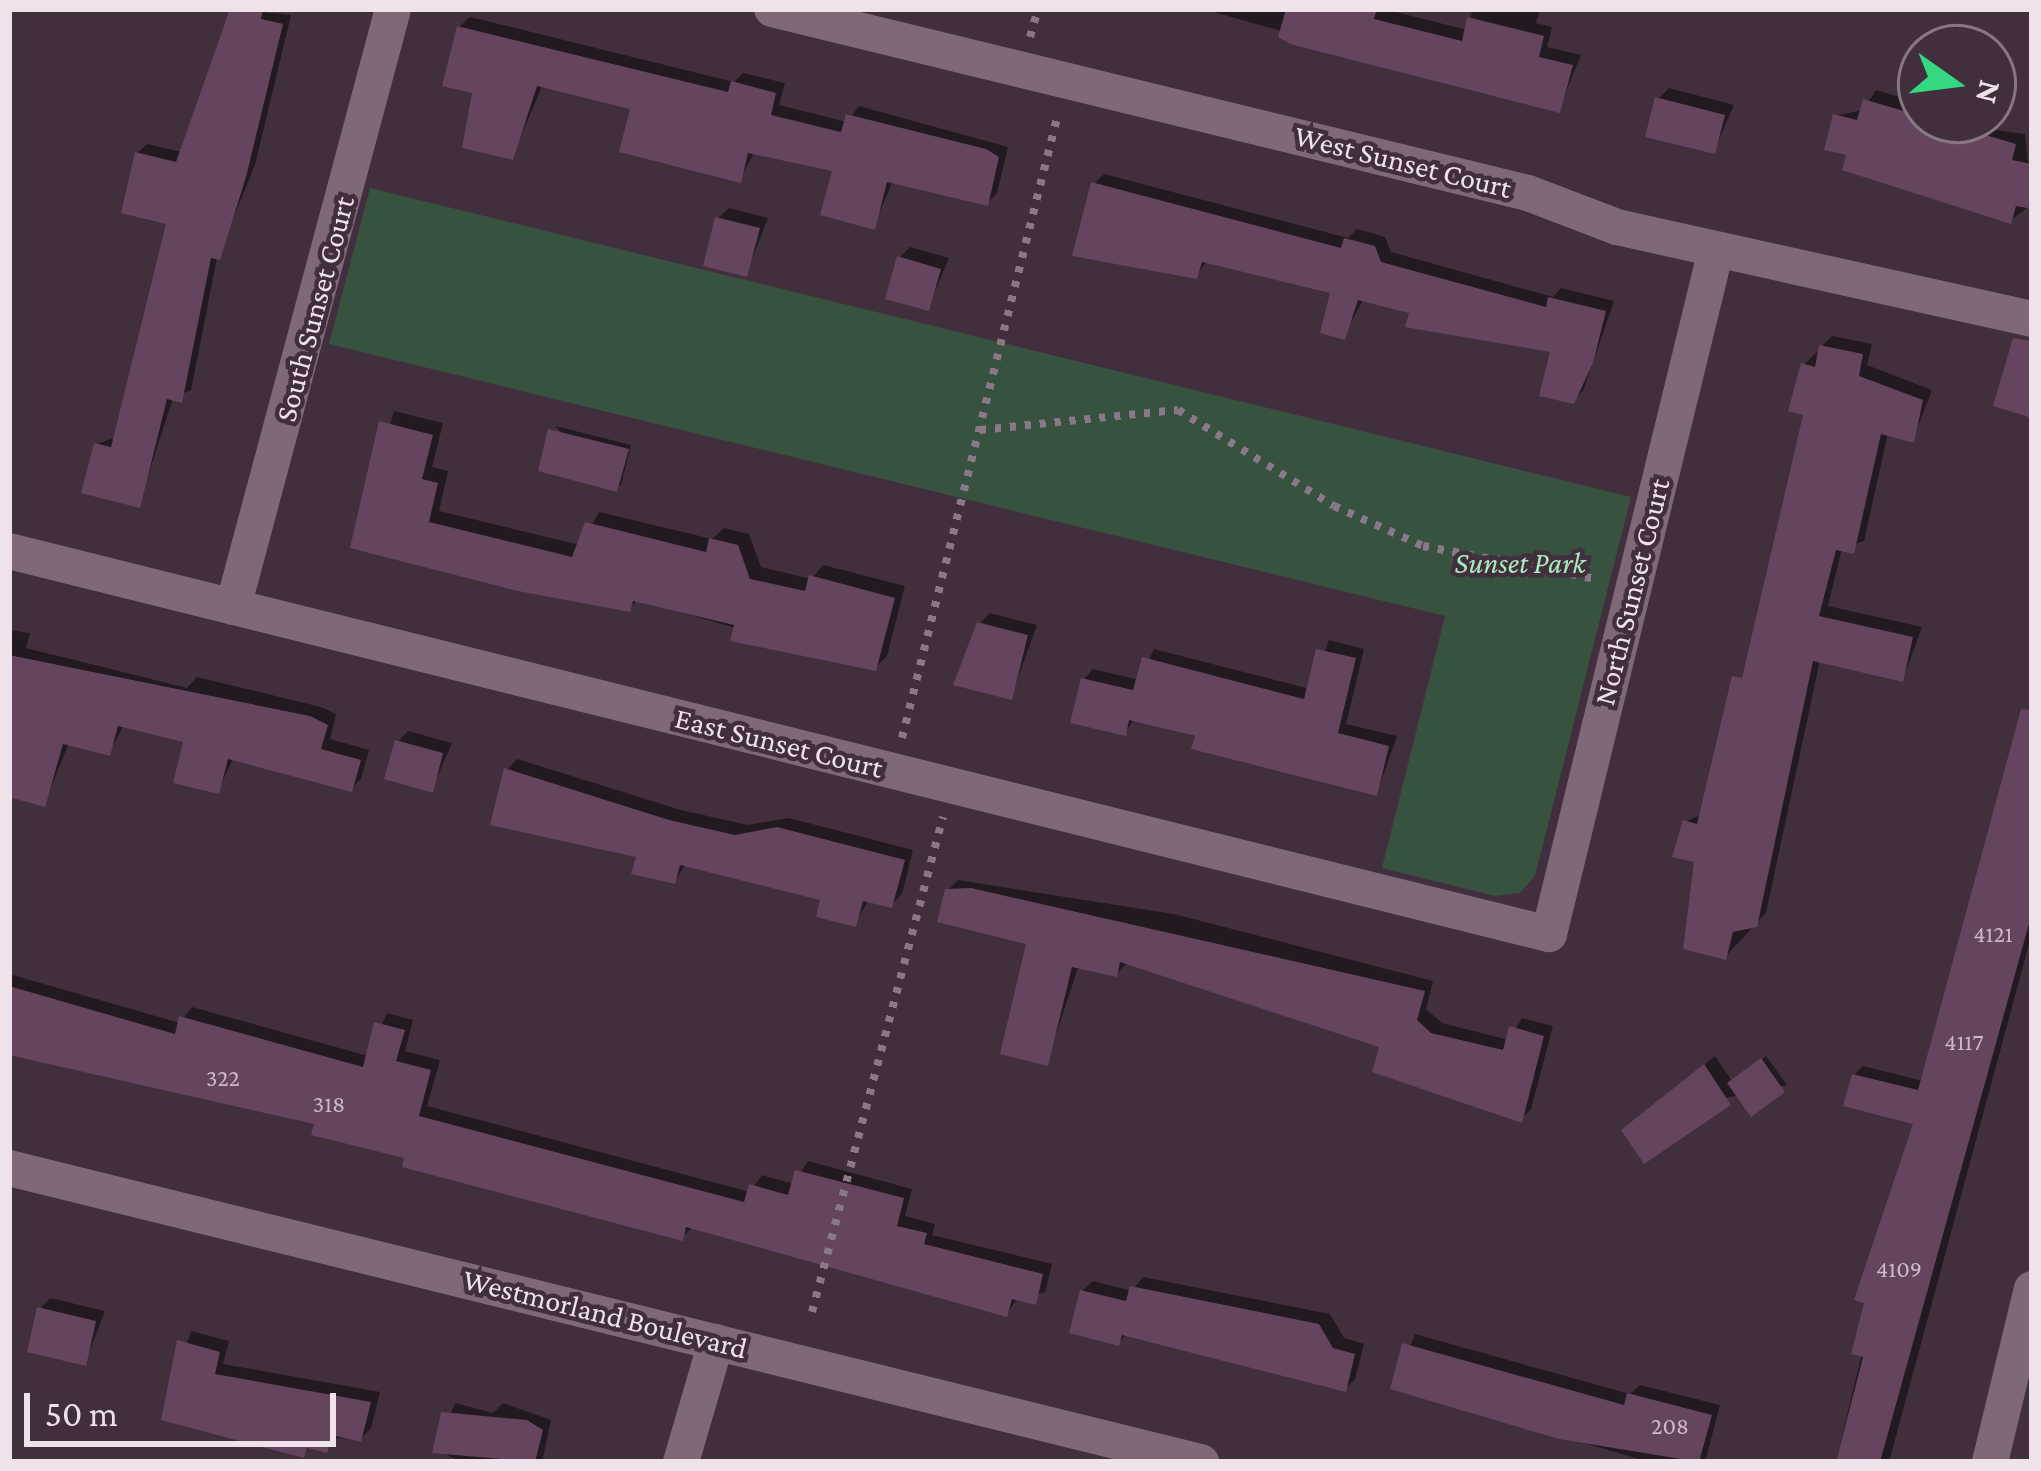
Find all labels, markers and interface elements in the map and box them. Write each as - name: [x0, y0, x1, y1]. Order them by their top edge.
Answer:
- north arrow: [1897, 24, 2017, 144]
- text: N: [1969, 77, 2010, 107]
- street label: West Sunset Court: [1291, 118, 1515, 206]
- street label: South Sunset Court: [268, 192, 362, 426]
- street label: North Sunset Court: [1586, 475, 1678, 709]
- park label: Sunset Park: [1454, 545, 1586, 581]
- street label: East Sunset Court: [671, 700, 887, 786]
- house number: 4121: [1973, 920, 2013, 948]
- house number: 4117: [1944, 1028, 1984, 1056]
- house number: 322: [206, 1064, 240, 1092]
- house number: 318: [313, 1090, 345, 1118]
- house number: 4109: [1876, 1255, 1922, 1283]
- street label: Westmorland Boulevard: [459, 1261, 751, 1367]
- scale bar: [30, 1369, 342, 1443]
- text: 50 m: [45, 1394, 118, 1434]
- house number: 208: [1651, 1412, 1689, 1440]

